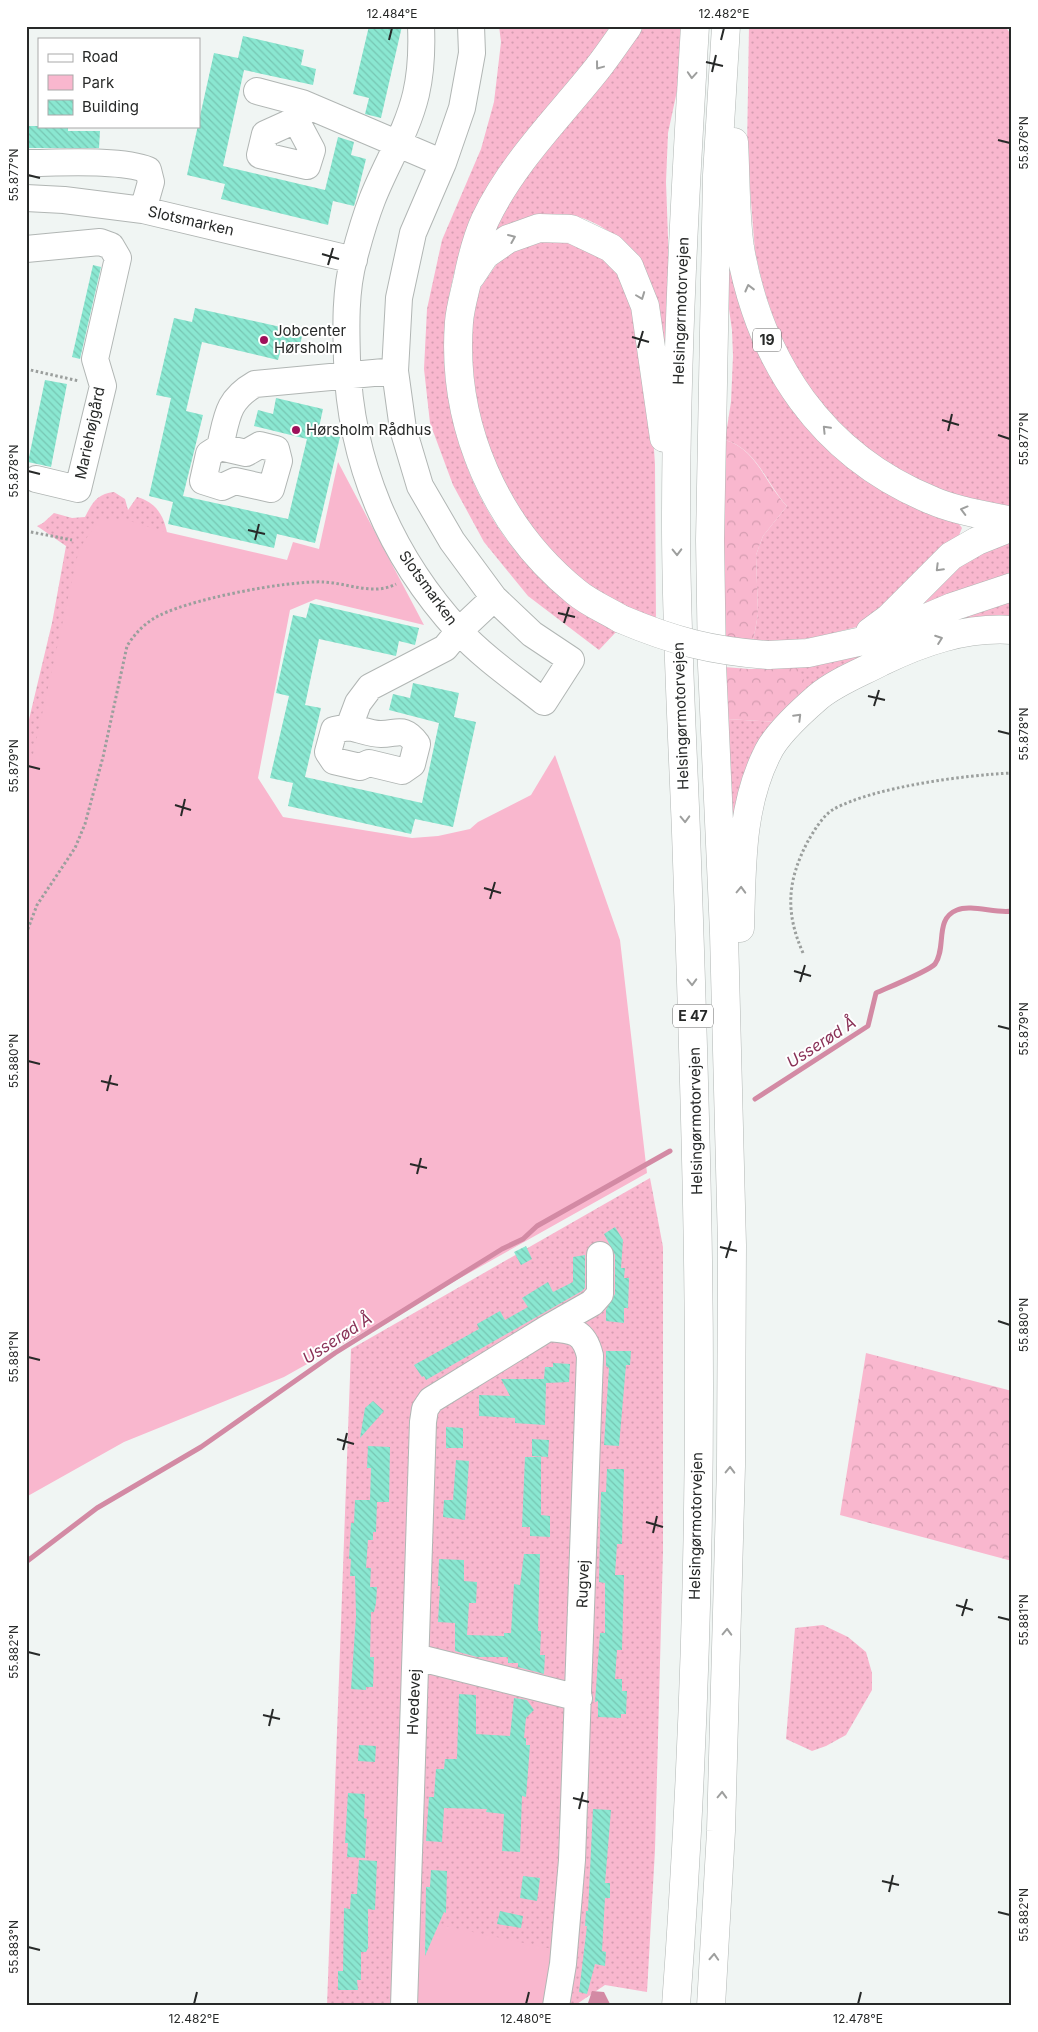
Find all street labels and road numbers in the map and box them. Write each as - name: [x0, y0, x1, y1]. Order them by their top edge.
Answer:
- street label: Slotsmarken: [146, 201, 236, 240]
- street label: Helsingørmotorvejen: [668, 237, 693, 385]
- road number: 19: [753, 328, 781, 352]
- street label: Mariehøjgård: [70, 385, 109, 481]
- street label: Slotsmarken: [395, 547, 462, 629]
- street label: Helsingørmotorvejen: [668, 642, 693, 790]
- road number: E 47: [673, 1004, 713, 1028]
- street label: Helsingørmotorvejen: [685, 1047, 706, 1195]
- street label: Helsingørmotorvejen: [685, 1452, 706, 1600]
- street label: Rugvej: [572, 1560, 593, 1608]
- street label: Hvedevej: [403, 1669, 424, 1735]

